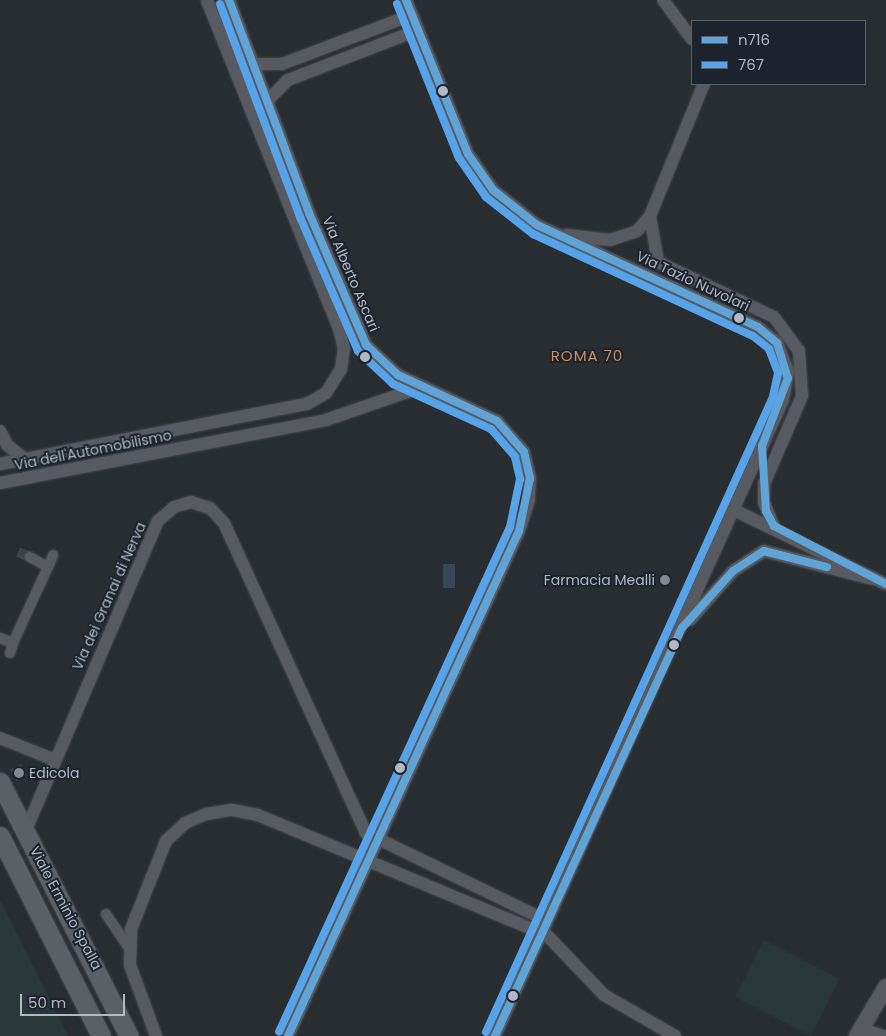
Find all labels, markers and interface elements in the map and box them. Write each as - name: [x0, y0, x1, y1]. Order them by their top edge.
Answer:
- legend: [691, 20, 866, 85]
- text: n716: [738, 29, 770, 50]
- text: 767: [738, 54, 764, 75]
- unlabelled marker: [438, 86, 448, 96]
- street label: Via Alberto Ascari: [319, 214, 383, 334]
- street label: Via Tazio Nuvolari: [634, 247, 752, 315]
- unlabelled marker: [734, 313, 744, 323]
- district label: ROMA 70: [550, 347, 624, 365]
- unlabelled marker: [360, 352, 370, 362]
- street label: Via dell'Automobilismo: [13, 427, 173, 473]
- street label: Via dei Granai di Nerva: [69, 519, 149, 673]
- place label: Farmacia Mealli: [544, 572, 655, 588]
- marker: Farmacia Mealli: [659, 574, 671, 586]
- unlabelled marker: [669, 640, 679, 650]
- unlabelled marker: [395, 763, 405, 773]
- place label: Edicola: [29, 765, 79, 781]
- marker: Edicola: [13, 767, 25, 779]
- street label: Viale Erminio Spalla: [26, 844, 106, 972]
- scale bar: [22, 984, 128, 1016]
- unlabelled marker: [508, 991, 518, 1001]
- text: 50 m: [28, 992, 66, 1013]

